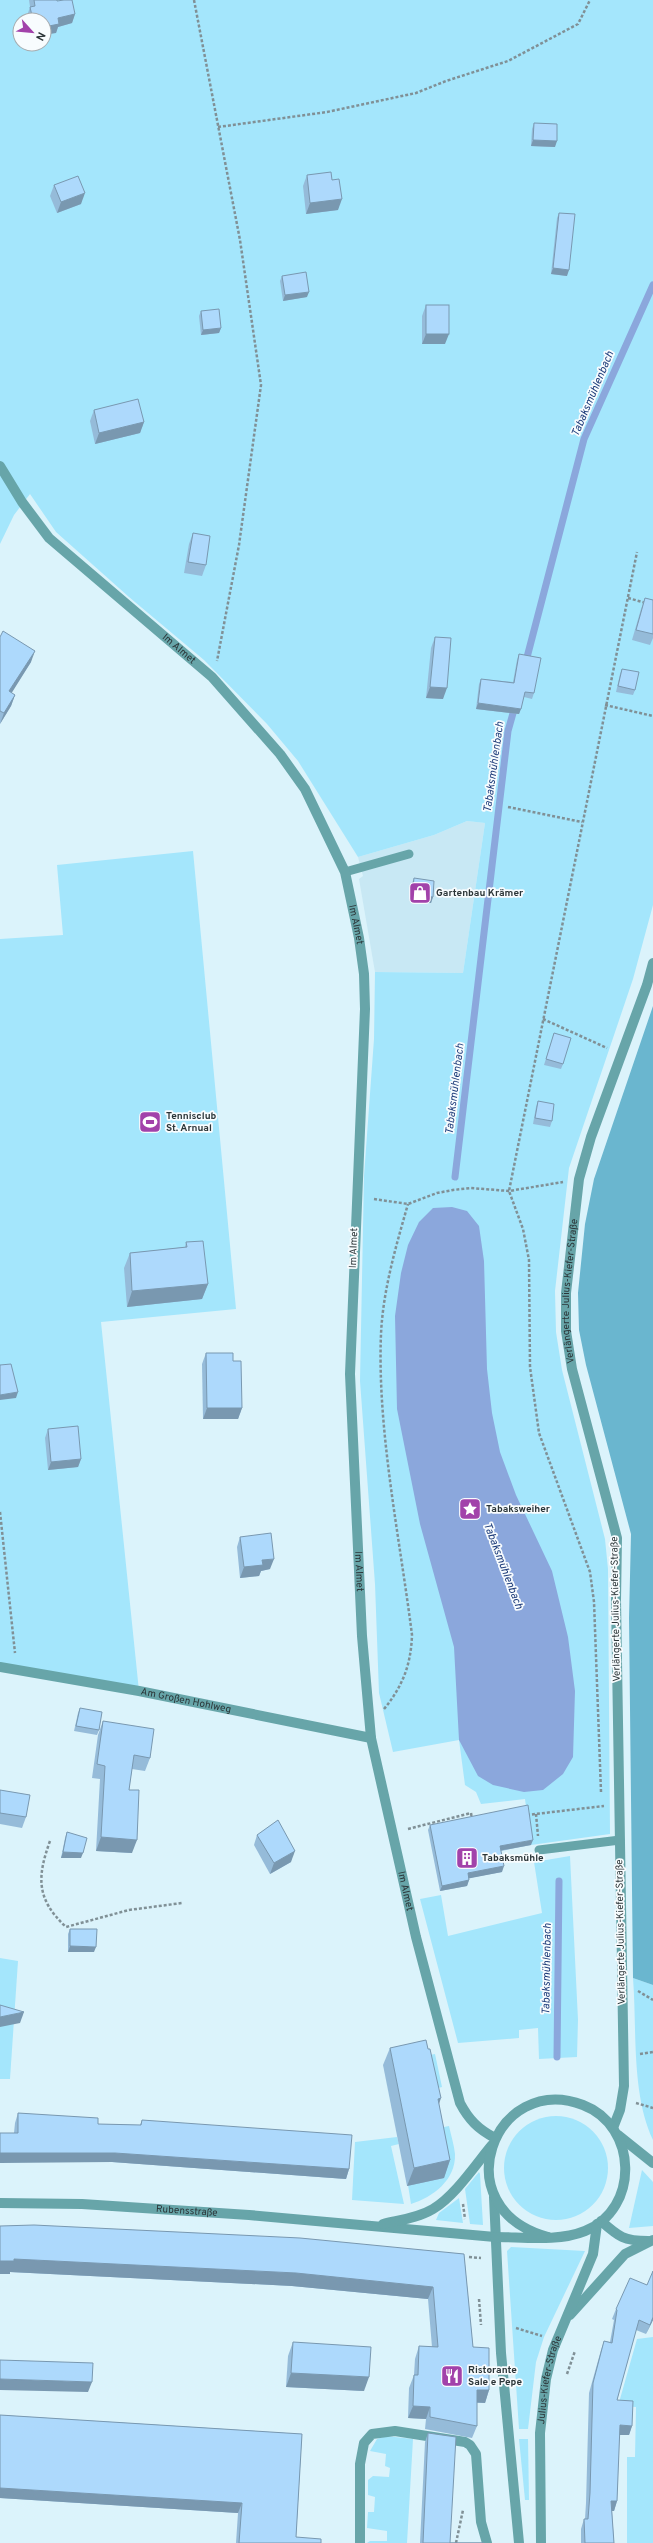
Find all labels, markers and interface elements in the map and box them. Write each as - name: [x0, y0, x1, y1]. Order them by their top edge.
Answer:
- north arrow: [12, 12, 52, 52]
- text: N: [32, 29, 48, 43]
- water label: Tabaksmühlenbach: [569, 349, 617, 439]
- street label: Im Almet: [159, 631, 199, 667]
- water label: Tabaksmühlenbach: [481, 721, 507, 813]
- shop icon: Gartenbau Krämer: [407, 880, 433, 906]
- place label: Gartenbau Krämer: [436, 887, 524, 900]
- street label: Im Almet: [346, 903, 366, 945]
- water label: Tabaksmühlenbach: [442, 1043, 468, 1135]
- sports icon: Tennisclub St. Arnual: [137, 1109, 163, 1135]
- place label: Tennisclub St. Arnual: [166, 1110, 217, 1135]
- street label: Verlängerte Julius-Kiefer-Straße: [559, 1218, 581, 1364]
- street label: Im Almet: [347, 1227, 361, 1268]
- place icon: Tabaksweiher: [457, 1496, 483, 1522]
- place label: Tabaksweiher: [486, 1503, 551, 1516]
- water label: Tabaksmühlenbach: [480, 1521, 526, 1611]
- street label: Verlängerte Julius-Kiefer-Straße: [608, 1536, 624, 1682]
- street label: Im Almet: [352, 1551, 366, 1592]
- street label: Am Großen Hohlweg: [140, 1685, 232, 1716]
- building icon: Tabaksmühle: [454, 1845, 480, 1871]
- place label: Tabaksmühle: [482, 1852, 544, 1865]
- street label: Verlängerte Julius-Kiefer-Straße: [613, 1859, 629, 2005]
- street label: Im Almet: [395, 1870, 416, 1912]
- water label: Tabaksmühlenbach: [539, 1923, 555, 2015]
- street label: Rubensstraße: [156, 2202, 218, 2219]
- street label: Julius-Kiefer-Straße: [535, 2334, 565, 2425]
- restaurant icon: Ristorante Sale e Pepe: [439, 2363, 465, 2389]
- place label: Ristorante Sale e Pepe: [468, 2364, 522, 2389]

